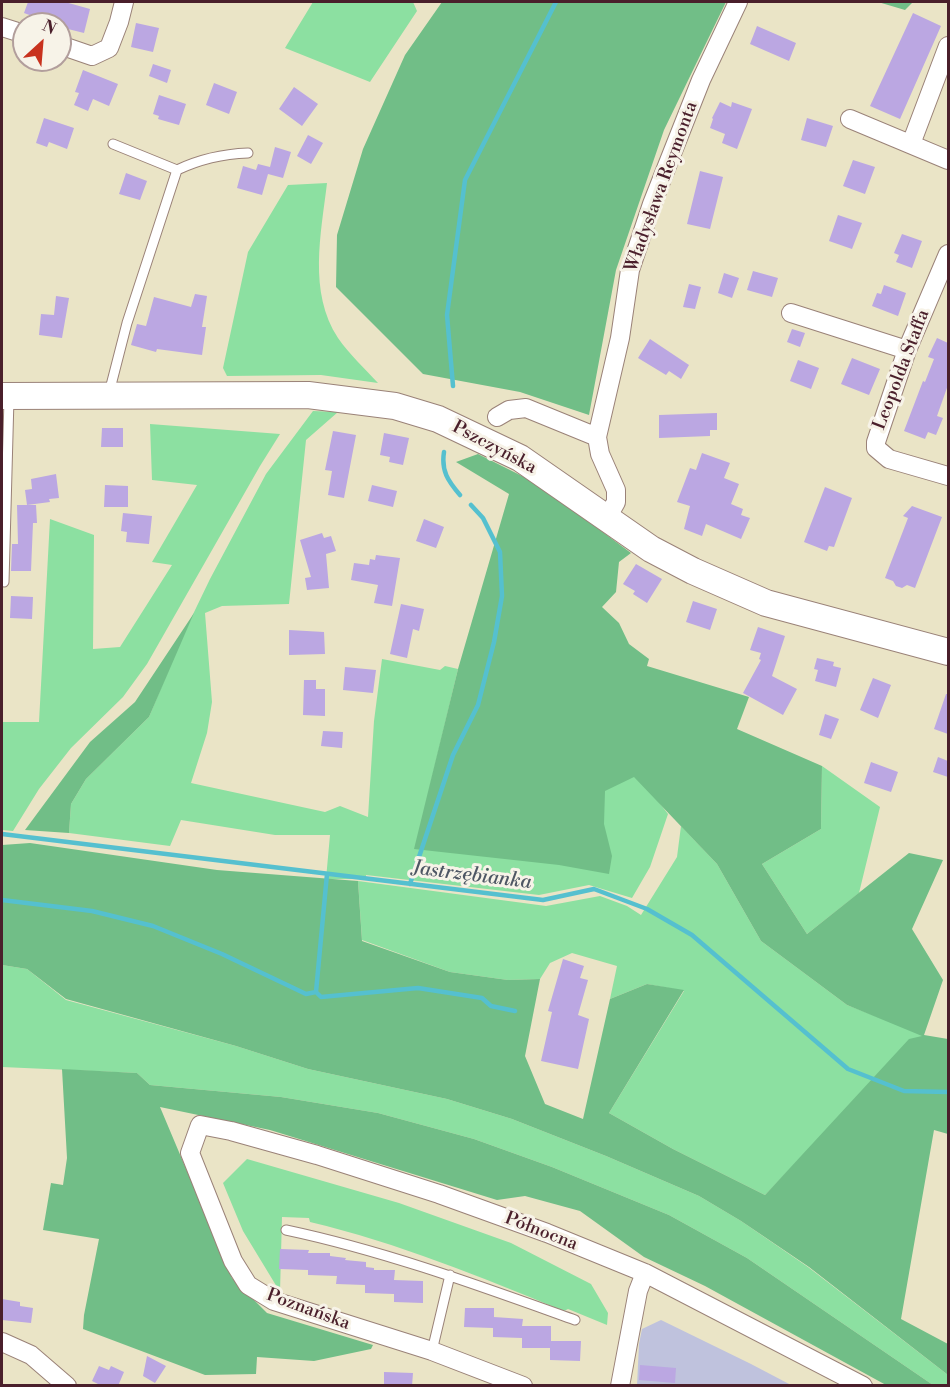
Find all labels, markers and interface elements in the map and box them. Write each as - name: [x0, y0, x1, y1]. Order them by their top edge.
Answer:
- north arrow: [12, 12, 72, 72]
- text: N: [39, 16, 59, 39]
- street label: Władysława Reymonta: [621, 99, 703, 275]
- street label: Leopolda Staffa: [869, 307, 935, 433]
- street label: Pszczyńska: [448, 417, 540, 479]
- water label: Jastrzębianka: [411, 857, 533, 895]
- street label: Północna: [502, 1208, 580, 1256]
- street label: Poznańska: [263, 1285, 353, 1335]

